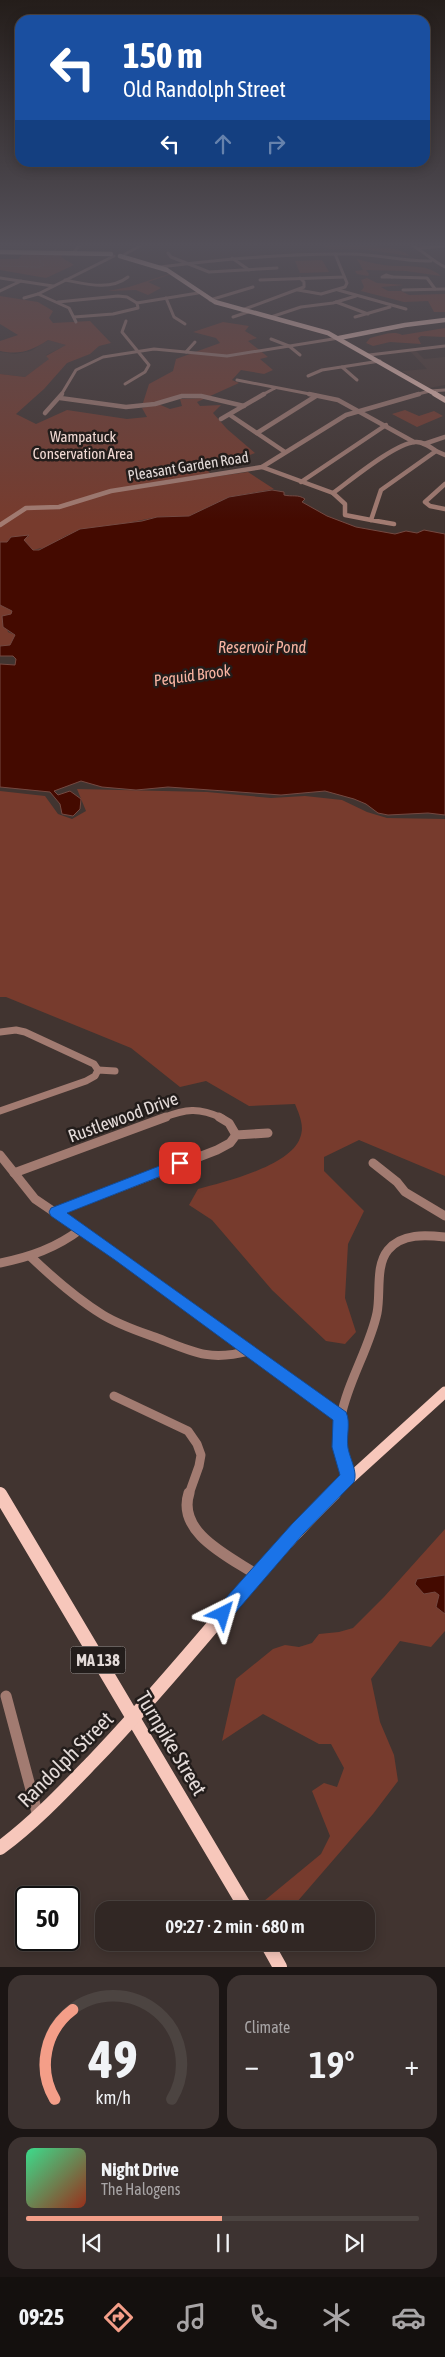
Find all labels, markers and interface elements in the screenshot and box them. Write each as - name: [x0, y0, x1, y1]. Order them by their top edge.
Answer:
- icon: left: [40, 35, 105, 100]
- text: 150 m: [123, 35, 202, 75]
- text: Old Randolph Street: [123, 76, 286, 102]
- icon: left: [156, 130, 184, 158]
- icon: ahead: [209, 130, 237, 158]
- icon: right: [262, 130, 290, 158]
- park label: Wampatuck Conservation Area: [33, 428, 133, 462]
- street label: Pleasant Garden Road: [126, 448, 250, 484]
- water label: Reservoir Pond: [218, 638, 306, 656]
- water label: Pequid Brook: [152, 661, 233, 690]
- street label: Rustlewood Drive: [65, 1087, 181, 1147]
- pin: [159, 1142, 201, 1184]
- icon: arrive: [166, 1149, 194, 1177]
- position arrow: [196, 1587, 248, 1639]
- road number: MA 138: [70, 1646, 126, 1674]
- street label: Turnpike Street: [132, 1687, 212, 1799]
- street label: Randolph Street: [12, 1706, 118, 1812]
- speed limit sign: 50: [15, 1886, 80, 1951]
- text: 09:27 · 2 min · 680 m: [165, 1915, 305, 1937]
- text: Climate: [245, 2018, 290, 2036]
- text: 49: [88, 2029, 138, 2089]
- text: 19°: [309, 2043, 355, 2086]
- text: −: [245, 2049, 259, 2081]
- text: +: [404, 2049, 419, 2081]
- text: km/h: [96, 2087, 131, 2108]
- text: Night Drive: [101, 2158, 179, 2180]
- text: The Halogens: [101, 2180, 181, 2198]
- icon: previous: [78, 2229, 106, 2257]
- icon: pause: [209, 2229, 237, 2257]
- icon: next: [340, 2229, 368, 2257]
- icon: directions: [101, 2300, 136, 2335]
- icon: music: [174, 2300, 209, 2335]
- icon: phone: [246, 2300, 281, 2335]
- icon: climate: [319, 2300, 354, 2335]
- icon: car: [391, 2300, 426, 2335]
- text: 09:25: [19, 2304, 64, 2330]

